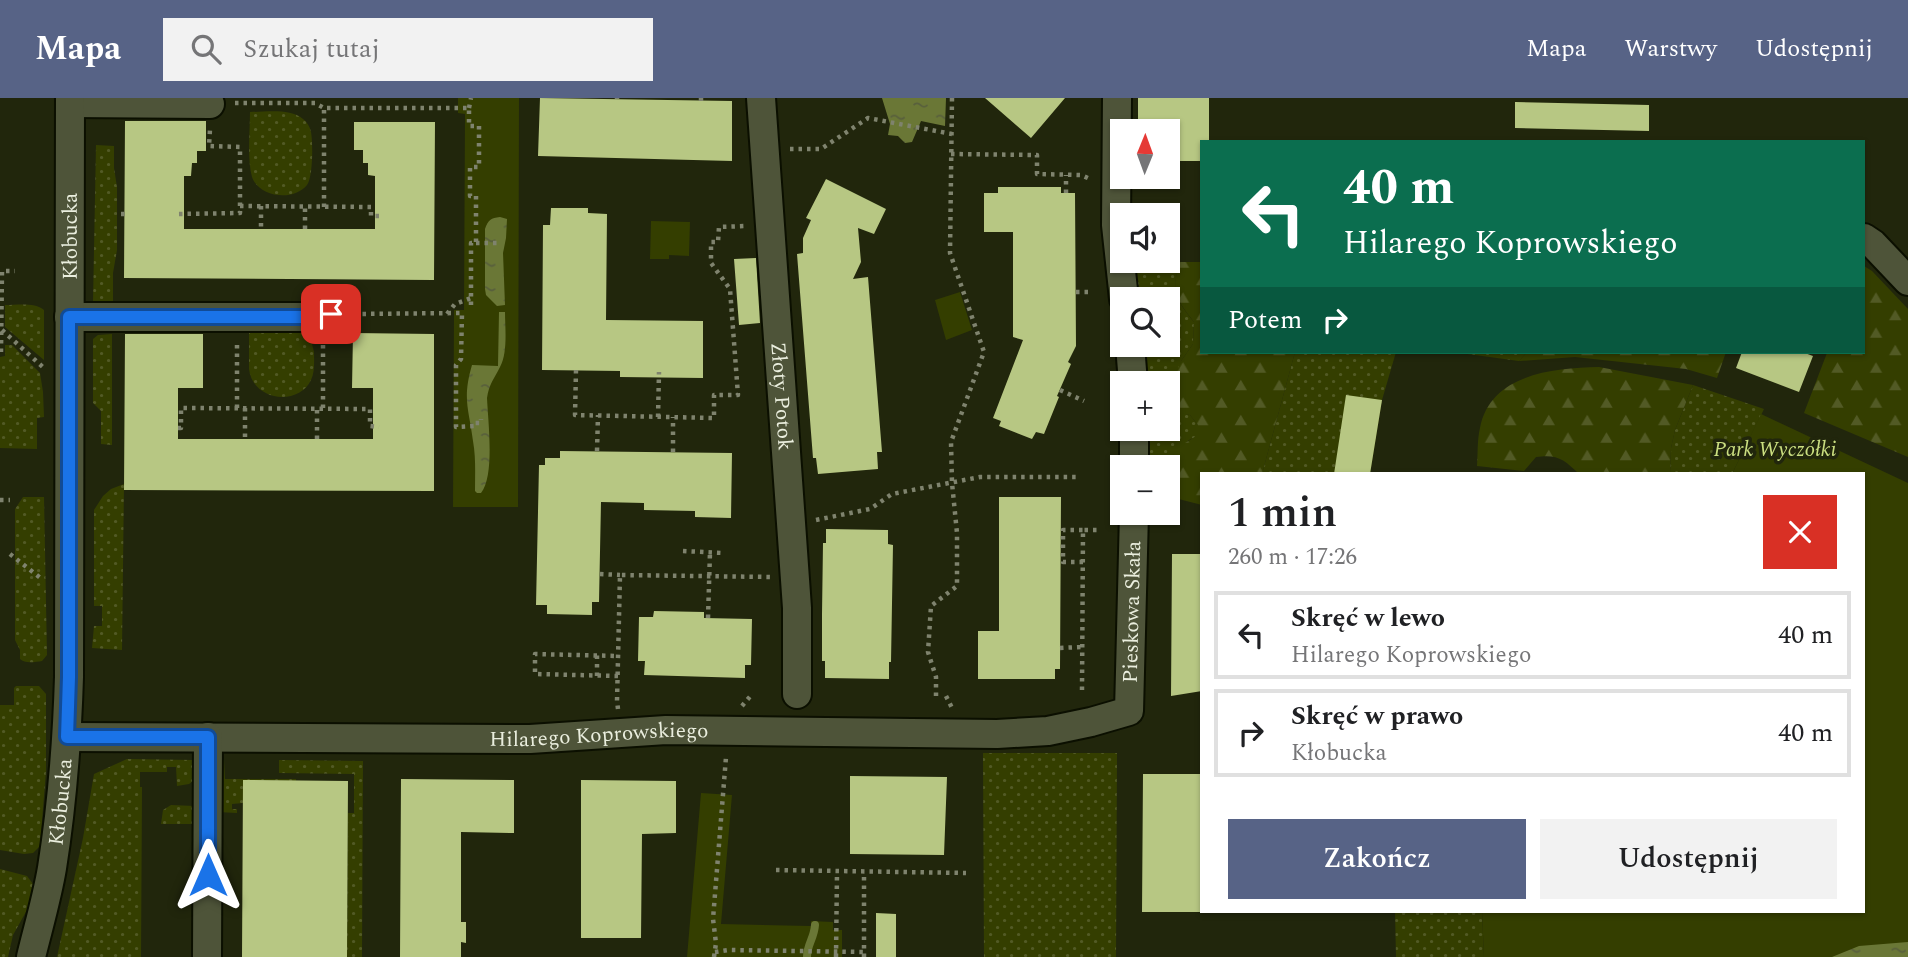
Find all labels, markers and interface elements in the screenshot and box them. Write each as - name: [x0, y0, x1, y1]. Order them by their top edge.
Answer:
- search box: [163, 18, 653, 81]
- text: Mapa: [35, 24, 121, 74]
- text: Szukaj tutaj: [243, 29, 380, 69]
- icon: search: [187, 30, 225, 68]
- text: Mapa: [1526, 31, 1586, 67]
- text: Warstwy: [1624, 31, 1717, 67]
- text: Udostępnij: [1755, 31, 1873, 67]
- north arrow: [1110, 119, 1180, 189]
- map controls: [1110, 119, 1180, 525]
- text: 40 m: [1343, 151, 1454, 226]
- icon: left: [1228, 168, 1319, 259]
- street label: Kłobucka: [55, 192, 87, 280]
- button: sound: [1110, 203, 1180, 273]
- text: Hilarego Koprowskiego: [1343, 219, 1677, 268]
- pin: [301, 284, 361, 344]
- button: search: [1110, 287, 1180, 357]
- icon: arrive: [312, 295, 350, 333]
- text: Potem: [1228, 300, 1302, 340]
- icon: right: [1316, 301, 1354, 339]
- street label: Złoty Potok: [761, 341, 801, 452]
- button: +: [1110, 371, 1180, 441]
- park label: Park Wyczółki: [1713, 434, 1837, 466]
- button: −: [1110, 455, 1180, 525]
- text: 1 min: [1228, 482, 1337, 545]
- button: close: [1763, 495, 1837, 569]
- street label: Pieskowa Skała: [1115, 540, 1150, 684]
- text: 260 m · 17:26: [1228, 540, 1357, 575]
- text: Skręć w lewo: [1291, 598, 1445, 638]
- text: 40 m: [1778, 615, 1833, 655]
- icon: left: [1232, 616, 1270, 654]
- text: Hilarego Koprowskiego: [1291, 638, 1531, 673]
- text: Skręć w prawo: [1291, 696, 1463, 736]
- text: 40 m: [1778, 713, 1833, 753]
- icon: right: [1232, 714, 1270, 752]
- street label: Hilarego Koprowskiego: [489, 715, 709, 756]
- text: Kłobucka: [1291, 736, 1387, 771]
- street label: Kłobucka: [41, 757, 82, 848]
- button: Zakończ: [1228, 819, 1526, 899]
- button: Udostępnij: [1540, 819, 1837, 899]
- position arrow: [171, 838, 245, 912]

